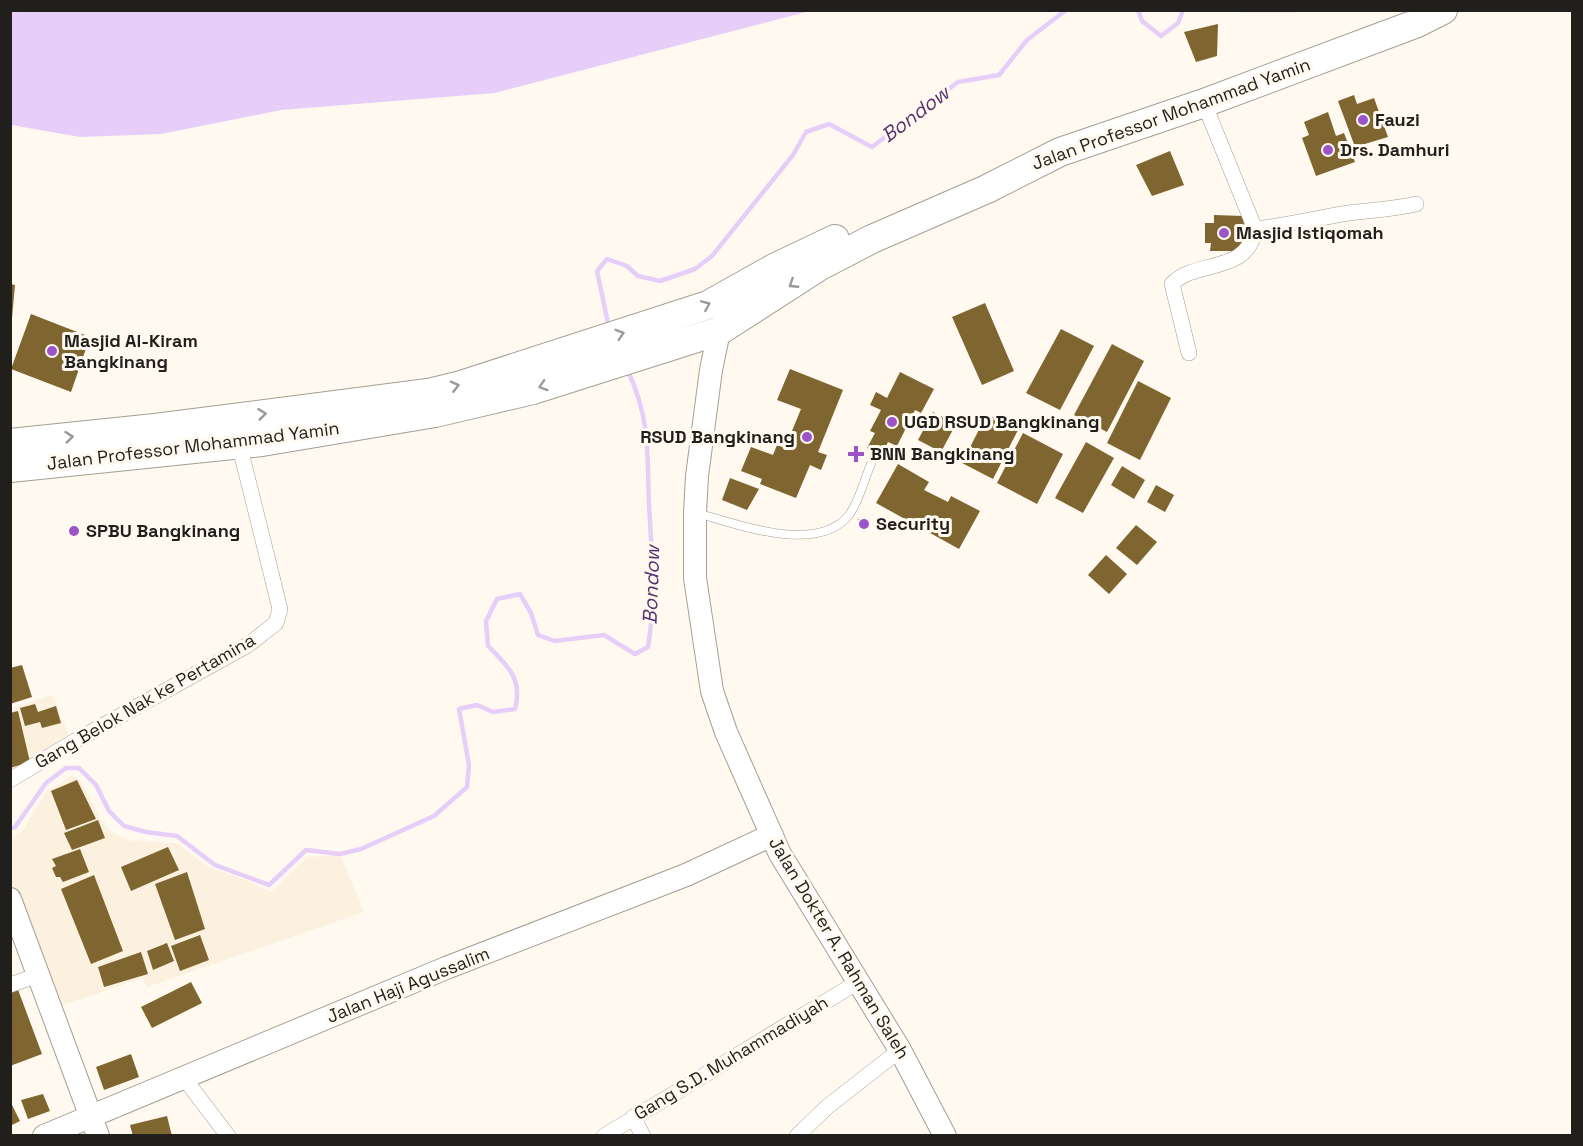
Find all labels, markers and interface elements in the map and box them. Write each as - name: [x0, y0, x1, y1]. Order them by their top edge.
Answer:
- street label: Jalan Professor Mohammad Yamin: [1028, 52, 1313, 175]
- water label: Bondow: [876, 79, 956, 148]
- place label: Fauzi: [1375, 108, 1420, 131]
- marker: Fauzi: [1356, 113, 1370, 127]
- place label: Drs. Damhuri: [1340, 138, 1449, 161]
- marker: Drs. Damhuri: [1321, 143, 1335, 157]
- place label: Masjid Istiqomah: [1236, 221, 1384, 244]
- marker: Masjid Istiqomah: [1217, 226, 1231, 240]
- one-way arrow: [789, 276, 799, 288]
- one-way arrow: [699, 300, 710, 312]
- place label: Masjid Al-Kiram Bangkinang: [64, 329, 198, 373]
- one-way arrow: [614, 329, 625, 341]
- marker: Masjid Al-Kiram Bangkinang: [45, 344, 59, 358]
- one-way arrow: [538, 379, 549, 392]
- one-way arrow: [450, 381, 460, 394]
- one-way arrow: [258, 408, 267, 420]
- place label: UGD RSUD Bangkinang: [904, 410, 1099, 433]
- marker: UGD RSUD Bangkinang: [885, 415, 899, 429]
- street label: Jalan Professor Mohammad Yamin: [45, 416, 341, 475]
- place label: RSUD Bangkinang: [640, 425, 795, 448]
- marker: RSUD Bangkinang: [800, 430, 814, 444]
- one-way arrow: [64, 431, 73, 444]
- place label: BNN Bangkinang: [870, 442, 1015, 465]
- marker: BNN Bangkinang: [847, 445, 865, 463]
- place label: Security: [876, 512, 950, 535]
- marker: Security: [857, 517, 871, 531]
- place label: SPBU Bangkinang: [86, 519, 240, 542]
- marker: SPBU Bangkinang: [67, 524, 81, 538]
- water label: Bondow: [637, 543, 665, 625]
- street label: Gang Belok Nak ke Pertamina: [30, 628, 259, 773]
- street label: Jalan Dokter A. Rahman Saleh: [764, 832, 915, 1063]
- street label: Jalan Haji Agussalim: [323, 941, 493, 1028]
- street label: Gang S.D. Muhammadiyah: [629, 990, 832, 1125]

